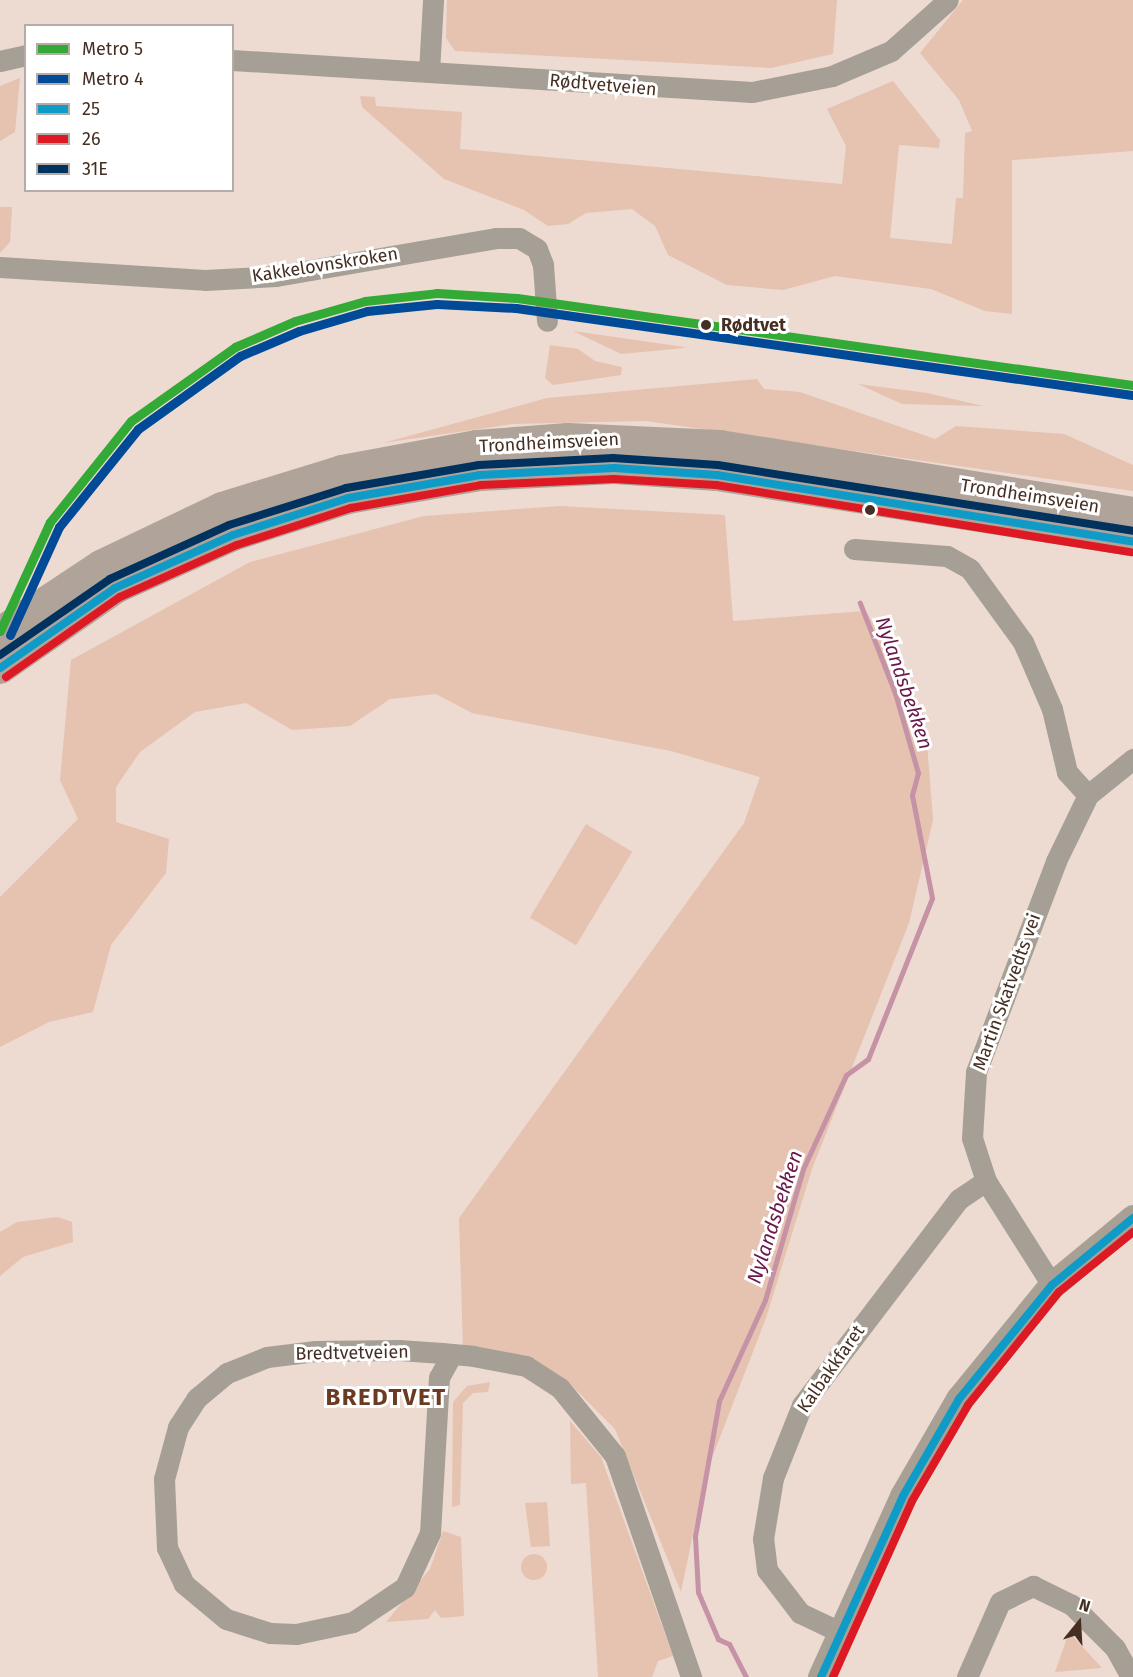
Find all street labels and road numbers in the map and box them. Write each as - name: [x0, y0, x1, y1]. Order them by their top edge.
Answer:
- street label: Rødtvetveien: [549, 70, 657, 100]
- street label: Kakkelovnskroken: [251, 243, 399, 287]
- street label: Trondheimsveien: [479, 429, 619, 457]
- street label: Trondheimsveien: [959, 474, 1101, 518]
- street label: Martin Skatvedts vei: [969, 911, 1045, 1073]
- street label: Kalbakkfaret: [793, 1321, 869, 1417]
- street label: Bredtvetveien: [295, 1341, 409, 1365]

